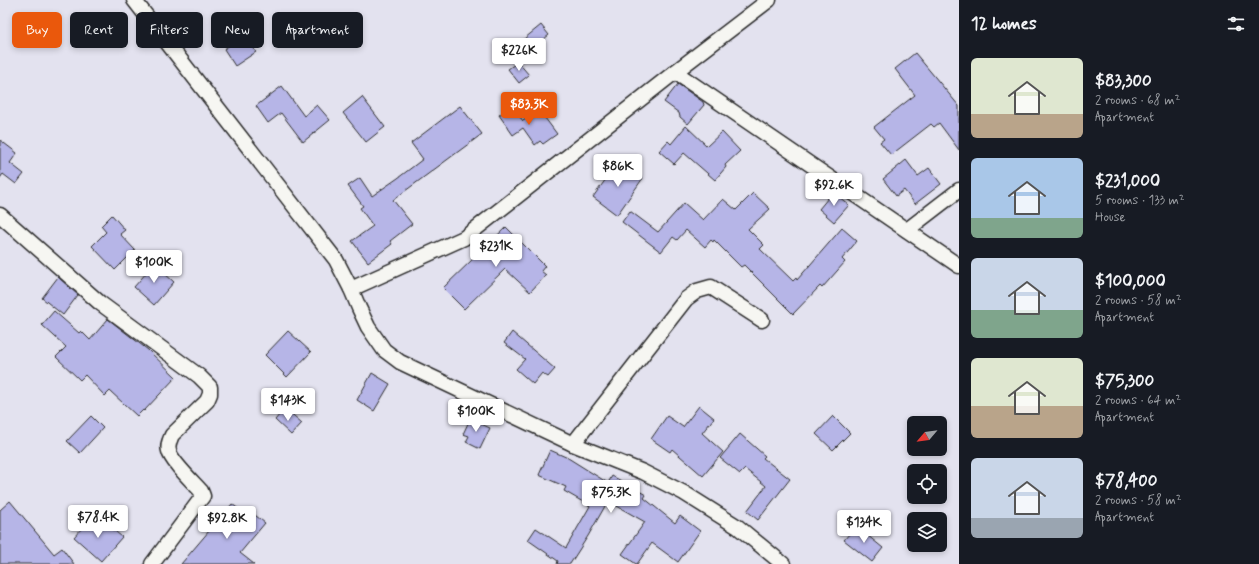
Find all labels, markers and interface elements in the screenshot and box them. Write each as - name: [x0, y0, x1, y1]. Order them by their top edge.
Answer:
- chip: Buy: [12, 12, 62, 48]
- chip: Rent: [70, 12, 128, 48]
- chip: Filters: [136, 12, 203, 48]
- chip: New: [211, 12, 264, 48]
- chip: Apartment: [272, 12, 363, 48]
- text: 12 homes: [971, 13, 1037, 35]
- icon: filters: [1225, 13, 1247, 35]
- pin: $226K: [491, 38, 547, 72]
- text: $226K: [501, 42, 537, 59]
- text: $83,300: [1095, 70, 1152, 92]
- icon: home: [1003, 74, 1051, 122]
- pin: $83.3K: [496, 92, 562, 126]
- text: 2 rooms · 68 m²: [1095, 92, 1180, 109]
- text: $83.3K: [510, 96, 548, 113]
- text: Apartment: [1095, 109, 1154, 126]
- pin: $86K: [594, 154, 642, 188]
- text: $86K: [602, 158, 634, 175]
- text: $231,000: [1095, 170, 1160, 192]
- pin: $92.6K: [801, 173, 867, 207]
- icon: home: [1003, 174, 1051, 222]
- text: $92.6K: [814, 177, 854, 194]
- text: 5 rooms · 133 m²: [1095, 192, 1185, 209]
- text: House: [1095, 209, 1126, 226]
- pin: $231K: [468, 234, 524, 268]
- text: $231K: [479, 238, 513, 255]
- pin: $100K: [126, 250, 182, 284]
- text: $100K: [135, 254, 173, 271]
- text: $100,000: [1095, 270, 1166, 292]
- icon: home: [1003, 274, 1051, 322]
- text: 2 rooms · 58 m²: [1095, 292, 1182, 309]
- text: Apartment: [1095, 309, 1154, 326]
- text: $75,300: [1095, 370, 1154, 392]
- icon: home: [1003, 374, 1051, 422]
- pin: $143K: [260, 388, 316, 422]
- text: $143K: [270, 392, 306, 409]
- text: 2 rooms · 64 m²: [1095, 392, 1181, 409]
- pin: $100K: [448, 399, 504, 433]
- text: $100K: [457, 403, 495, 420]
- text: Apartment: [1095, 409, 1154, 426]
- north arrow: [907, 416, 947, 456]
- map controls: [907, 416, 947, 552]
- button: locate: [907, 464, 947, 504]
- text: $78,400: [1095, 470, 1158, 492]
- icon: home: [1003, 474, 1051, 522]
- pin: $75.3K: [578, 480, 644, 514]
- text: $75.3K: [591, 484, 631, 501]
- text: 2 rooms · 58 m²: [1095, 492, 1182, 509]
- pin: $78.4K: [65, 505, 131, 539]
- pin: $92.8K: [194, 506, 260, 540]
- text: $78.4K: [77, 509, 119, 526]
- text: Apartment: [1095, 509, 1154, 526]
- text: $92.8K: [207, 510, 247, 527]
- pin: $134K: [836, 510, 892, 544]
- button: layers: [907, 512, 947, 552]
- text: $134K: [846, 514, 882, 531]

